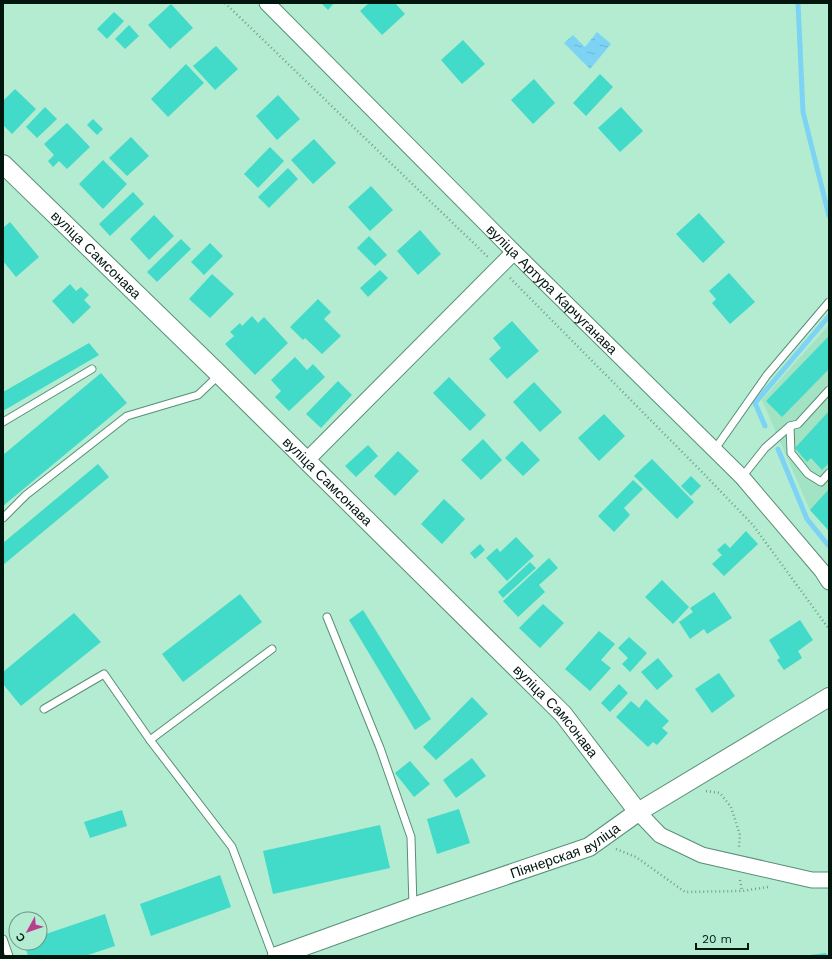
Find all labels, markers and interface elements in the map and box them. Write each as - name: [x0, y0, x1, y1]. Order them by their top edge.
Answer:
- street label: вуліца Самсонава: [48, 207, 145, 302]
- street label: вуліца Артура Карчуганава: [483, 221, 621, 358]
- street label: вуліца Самсонава: [280, 434, 376, 529]
- street label: вуліца Самсонава: [510, 662, 601, 761]
- street label: Піянерская вуліца: [508, 820, 623, 881]
- north arrow: [8, 911, 48, 951]
- scale bar: [696, 925, 748, 951]
- text: С: [13, 930, 28, 944]
- text: 20 m: [702, 932, 732, 946]

